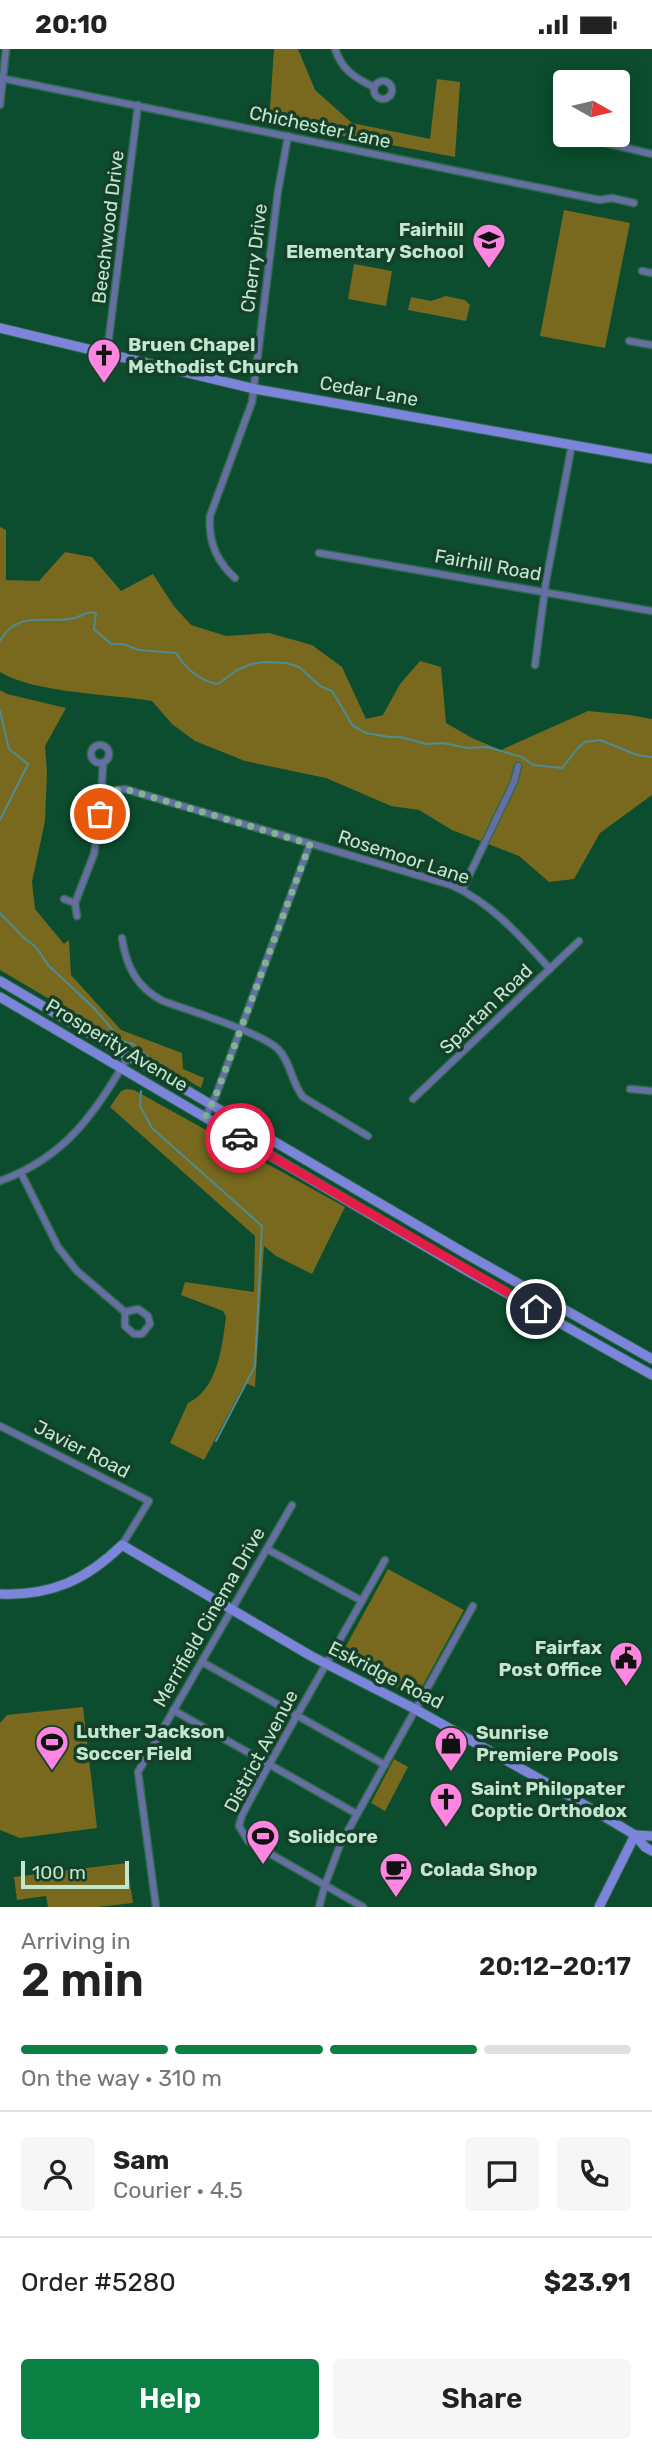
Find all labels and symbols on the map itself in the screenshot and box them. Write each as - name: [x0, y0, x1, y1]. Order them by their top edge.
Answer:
- north arrow: [553, 70, 630, 147]
- street label: Chichester Lane: [247, 101, 393, 153]
- street label: Beechwood Drive: [87, 149, 129, 305]
- street label: Cherry Drive: [236, 202, 272, 314]
- place label: Fairhill Elementary School: [286, 218, 464, 263]
- school or university icon: Fairhill Elementary School: [470, 221, 508, 270]
- place label: Bruen Chapel Methodist Church: [128, 333, 299, 378]
- church icon: Bruen Chapel Methodist Church: [85, 336, 123, 385]
- street label: Cedar Lane: [318, 371, 420, 411]
- street label: Fairhill Road: [433, 544, 543, 586]
- pin: [70, 784, 130, 844]
- street label: Rosemoor Lane: [335, 825, 473, 889]
- street label: Spartan Road: [435, 959, 537, 1059]
- street label: Prosperity Avenue: [42, 993, 192, 1097]
- courier: [205, 1103, 275, 1173]
- pin: [506, 1279, 566, 1339]
- street label: Javier Road: [30, 1415, 134, 1483]
- street label: Merrifield Cinema Drive: [148, 1523, 270, 1711]
- street label: Eskridge Road: [325, 1636, 447, 1714]
- place label: Fairfax Post Office: [499, 1636, 602, 1681]
- public building icon: Fairfax Post Office: [607, 1639, 645, 1688]
- street label: District Avenue: [219, 1686, 303, 1816]
- place label: Luther Jackson Soccer Field: [76, 1720, 225, 1765]
- place label: Sunrise Premiere Pools: [476, 1721, 619, 1766]
- sports icon: Luther Jackson Soccer Field: [33, 1723, 71, 1772]
- shop icon: Sunrise Premiere Pools: [432, 1724, 470, 1773]
- place label: Saint Philopater Coptic Orthodox: [471, 1777, 627, 1822]
- church icon: Saint Philopater Coptic Orthodox: [427, 1780, 465, 1829]
- sports icon: Solidcore: [244, 1817, 282, 1866]
- place label: Solidcore: [288, 1825, 378, 1848]
- cafe icon: Colada Shop: [377, 1850, 415, 1899]
- scale bar: [21, 1858, 130, 1890]
- place label: Colada Shop: [420, 1858, 537, 1881]

